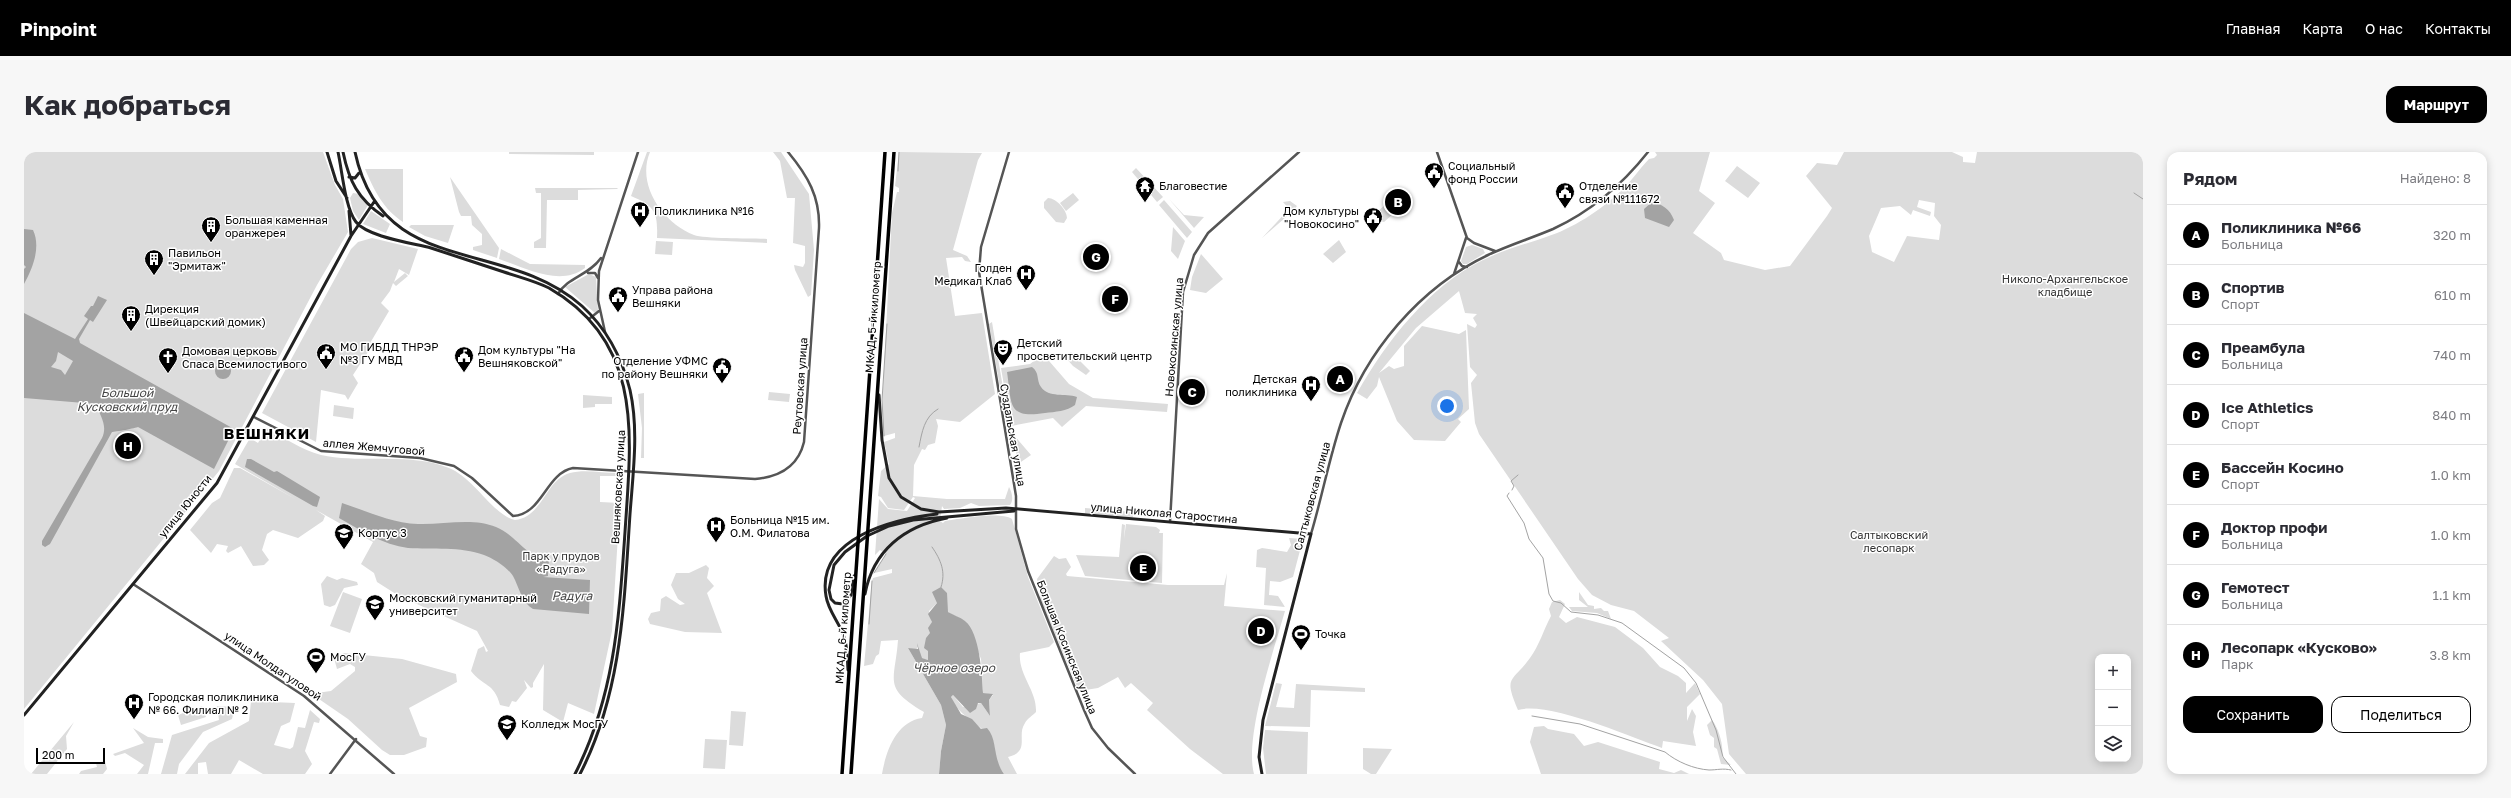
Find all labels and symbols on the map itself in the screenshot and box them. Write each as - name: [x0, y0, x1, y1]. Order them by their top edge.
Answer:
- place label: Социальный фонд России: [1448, 159, 1518, 185]
- public building icon: Социальный фонд России: [1423, 161, 1445, 189]
- temple icon: Благовестие: [1134, 175, 1156, 203]
- place label: Благовестие: [1159, 179, 1227, 192]
- place label: Отделение связи №111672: [1579, 179, 1660, 205]
- public building icon: Отделение связи №111672: [1554, 181, 1576, 209]
- pin: B: [1385, 187, 1411, 217]
- hospital icon: Поликлиника №16: [629, 200, 651, 228]
- place label: Поликлиника №16: [654, 204, 755, 217]
- place label: Дом культуры "Новокосино": [1283, 204, 1359, 230]
- public building icon: Дом культуры "Новокосино": [1362, 206, 1384, 234]
- place label: Большая каменная оранжерея: [225, 213, 328, 239]
- building icon: Большая каменная оранжерея: [200, 215, 222, 243]
- pin: G: [1083, 242, 1109, 272]
- place label: Павильон "Эрмитаж": [168, 246, 226, 272]
- building icon: Павильон "Эрмитаж": [143, 248, 165, 276]
- street label: МКАД, 5-й километр: [862, 260, 883, 373]
- place label: Голден Медикал Клаб: [934, 261, 1012, 287]
- hospital icon: Голден Медикал Клаб: [1015, 263, 1037, 291]
- park label: Николо-Архангельское кладбище: [2002, 272, 2128, 298]
- street label: Новокосинская улица: [1162, 277, 1185, 397]
- place label: Управа района Вешняки: [632, 283, 713, 309]
- pin: F: [1102, 284, 1128, 314]
- public building icon: Управа района Вешняки: [607, 285, 629, 313]
- place label: Дирекция (Швейцарский домик): [145, 302, 266, 328]
- building icon: Дирекция (Швейцарский домик): [120, 304, 142, 332]
- place label: Детский просветительский центр: [1017, 336, 1152, 362]
- street label: Реутовская улица: [790, 337, 809, 435]
- theatre icon: Детский просветительский центр: [992, 338, 1014, 366]
- place label: МО ГИБДД ТНРЭР №3 ГУ МВД: [340, 340, 439, 366]
- public building icon: МО ГИБДД ТНРЭР №3 ГУ МВД: [315, 342, 337, 370]
- place label: Дом культуры "На Вешняковской": [478, 343, 575, 369]
- place label: Домовая церковь Спаса Всемилостивого: [182, 344, 308, 370]
- public building icon: Дом культуры "На Вешняковской": [453, 345, 475, 373]
- church icon: Домовая церковь Спаса Всемилостивого: [157, 346, 179, 374]
- place label: Отделение УФМС по району Вешняки: [601, 354, 708, 380]
- public building icon: Отделение УФМС по району Вешняки: [711, 356, 733, 384]
- pin: A: [1327, 364, 1353, 394]
- place label: Детская поликлиника: [1225, 372, 1297, 398]
- hospital icon: Детская поликлиника: [1300, 374, 1322, 402]
- pin: C: [1179, 377, 1205, 407]
- street label: Суздальская улица: [998, 382, 1029, 487]
- water label: Большой Кусковский пруд: [77, 385, 178, 414]
- your location: [1437, 396, 1457, 416]
- district label: ВЕШНЯКИ: [224, 424, 310, 442]
- street label: Вешняковская улица: [608, 430, 627, 544]
- pin: H: [115, 431, 141, 461]
- street label: аллея Жемчуговой: [322, 436, 426, 457]
- street label: Салтыковская улица: [1291, 440, 1332, 552]
- street label: улица Юности: [155, 472, 214, 540]
- street label: улица Николая Старостина: [1090, 500, 1238, 525]
- place label: Больница №15 им. О.М. Филатова: [730, 513, 830, 539]
- hospital icon: Больница №15 им. О.М. Филатова: [705, 515, 727, 543]
- school or university icon: Корпус 3: [333, 522, 355, 550]
- place label: Корпус 3: [358, 526, 407, 539]
- park label: Салтыковский лесопарк: [1850, 528, 1928, 554]
- park label: Парк у прудов «Радуга»: [522, 549, 600, 575]
- pin: E: [1130, 553, 1156, 583]
- street label: МКАД, 6-й километр: [832, 571, 853, 684]
- street label: Большая Косинская улица: [1035, 578, 1100, 716]
- water label: Радуга: [552, 588, 593, 603]
- place label: Московский гуманитарный университет: [389, 591, 537, 617]
- school or university icon: Московский гуманитарный университет: [364, 593, 386, 621]
- pin: D: [1248, 616, 1274, 646]
- sports icon: Точка: [1290, 623, 1312, 651]
- place label: Точка: [1315, 627, 1346, 640]
- street label: улица Молдагуловой: [222, 628, 324, 703]
- sports icon: МосГУ: [305, 646, 327, 674]
- place label: МосГУ: [330, 650, 366, 663]
- water label: Чёрное озеро: [913, 660, 996, 675]
- place label: Городская поликлиника № 66. Филиал № 2: [148, 690, 279, 716]
- hospital icon: Городская поликлиника № 66. Филиал № 2: [123, 692, 145, 720]
- school or university icon: Колледж МосГУ: [496, 713, 518, 741]
- place label: Колледж МосГУ: [521, 717, 609, 730]
- scale bar: [36, 746, 105, 765]

